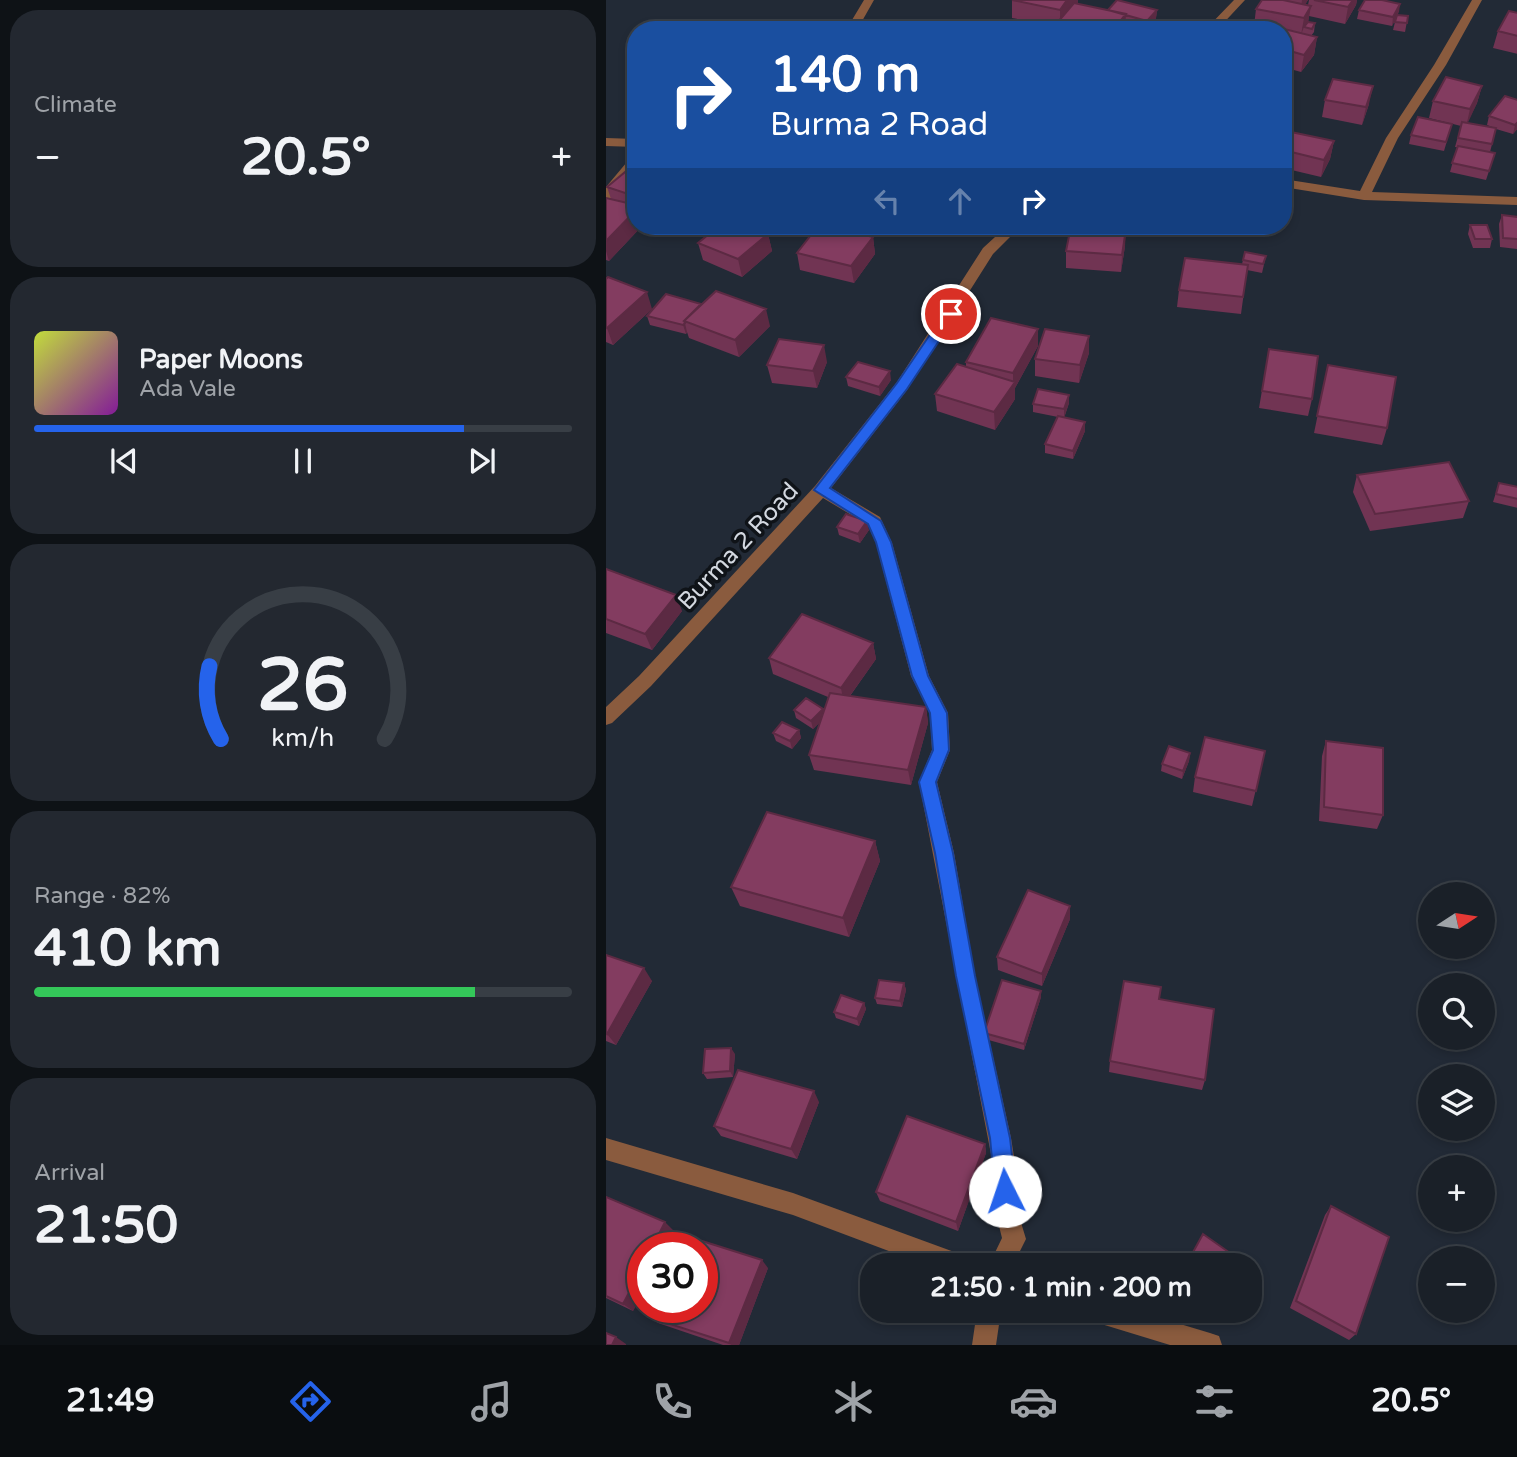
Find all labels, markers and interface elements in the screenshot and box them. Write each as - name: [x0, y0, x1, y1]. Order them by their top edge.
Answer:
- text: 140 m: [770, 46, 920, 105]
- icon: right: [655, 49, 746, 140]
- text: Climate: [34, 91, 117, 119]
- text: Burma 2 Road: [770, 106, 988, 144]
- text: 20.5°: [241, 126, 371, 189]
- text: −: [34, 135, 61, 181]
- text: +: [551, 135, 572, 181]
- icon: left: [868, 182, 906, 220]
- icon: ahead: [941, 182, 979, 220]
- icon: right: [1014, 182, 1052, 220]
- pin: [921, 284, 981, 344]
- icon: arrive: [932, 295, 970, 333]
- text: Paper Moons: [139, 344, 303, 375]
- text: Ada Vale: [139, 375, 236, 403]
- icon: previous: [105, 442, 143, 480]
- icon: pause: [284, 442, 322, 480]
- icon: next: [463, 442, 501, 480]
- street label: Burma 2 Road: [672, 477, 805, 616]
- text: 26: [257, 642, 349, 730]
- text: km/h: [272, 722, 334, 752]
- text: Range · 82%: [34, 882, 170, 910]
- north arrow: [1418, 882, 1495, 959]
- map controls: [1418, 882, 1495, 1323]
- text: 410 km: [34, 917, 222, 980]
- button: search: [1418, 973, 1495, 1050]
- button: layers: [1418, 1064, 1495, 1141]
- position arrow: [968, 1154, 1042, 1228]
- button: +: [1418, 1155, 1495, 1232]
- text: Arrival: [34, 1159, 105, 1187]
- text: 21:50: [34, 1194, 178, 1257]
- speed limit sign: 30: [627, 1232, 718, 1323]
- button: −: [1418, 1246, 1495, 1323]
- text: 21:50 · 1 min · 200 m: [930, 1272, 1192, 1303]
- icon: directions: [286, 1377, 335, 1426]
- icon: music: [467, 1377, 516, 1426]
- icon: phone: [648, 1377, 697, 1426]
- icon: climate: [829, 1377, 878, 1426]
- icon: car: [1009, 1377, 1058, 1426]
- icon: filters: [1190, 1377, 1239, 1426]
- text: 21:49: [66, 1382, 155, 1420]
- text: 20.5°: [1371, 1382, 1451, 1420]

